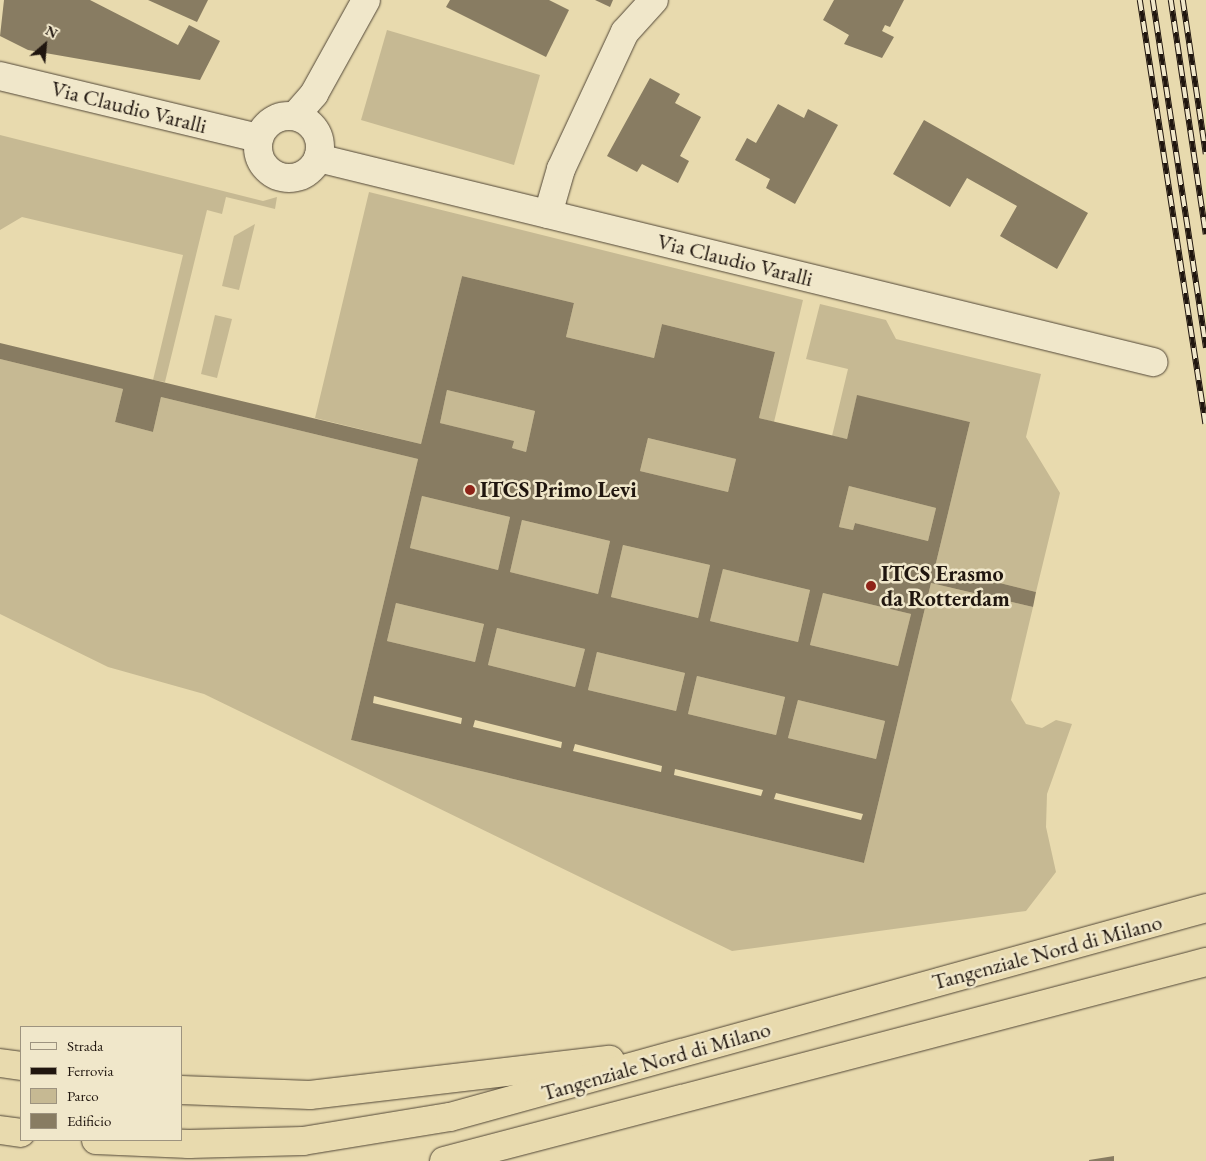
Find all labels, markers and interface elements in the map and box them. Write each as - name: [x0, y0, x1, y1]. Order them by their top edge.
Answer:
- north arrow: [20, 20, 70, 70]
- text: N: [43, 21, 61, 42]
- street label: Via Claudio Varalli: [48, 75, 210, 139]
- street label: Via Claudio Varalli: [654, 228, 816, 292]
- place label: ITCS Primo Levi: [480, 477, 637, 503]
- marker: ITCS Primo Levi: [464, 484, 476, 496]
- place label: ITCS Erasmo da Rotterdam: [881, 560, 1010, 612]
- marker: ITCS Erasmo da Rotterdam: [865, 580, 877, 592]
- street label: Tangenziale Nord di Milano: [929, 909, 1165, 995]
- street label: Tangenziale Nord di Milano: [538, 1016, 774, 1106]
- legend: [20, 1026, 182, 1141]
- text: Strada: [67, 1036, 103, 1055]
- text: Ferrovia: [67, 1061, 114, 1080]
- text: Parco: [67, 1086, 99, 1105]
- text: Edificio: [67, 1111, 111, 1130]

